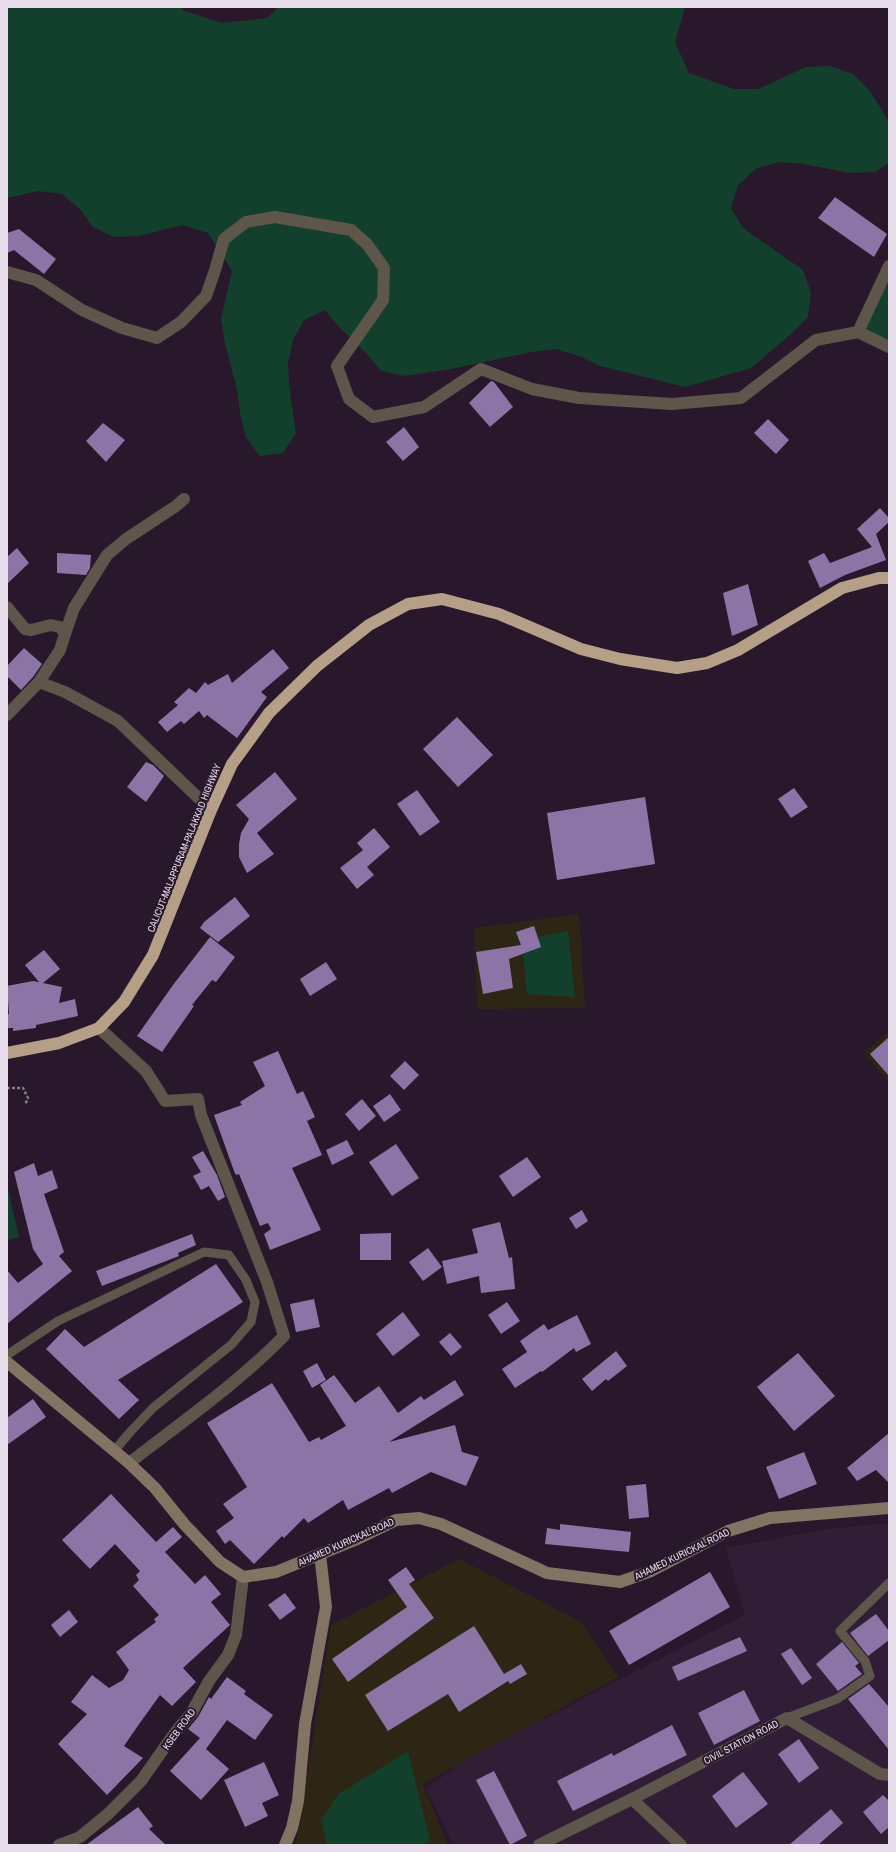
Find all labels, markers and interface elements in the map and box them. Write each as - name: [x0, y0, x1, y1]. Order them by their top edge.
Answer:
- street label: CALICUT-MALAPPURAM-PALAKKAD HIGHWAY: [144, 761, 224, 934]
- street label: AHAMED KURICKAL ROAD: [295, 1515, 396, 1570]
- street label: AHAMED KURICKAL ROAD: [631, 1525, 732, 1583]
- street label: KSEB ROAD: [160, 1706, 198, 1752]
- street label: CIVIL STATION ROAD: [701, 1717, 781, 1767]

